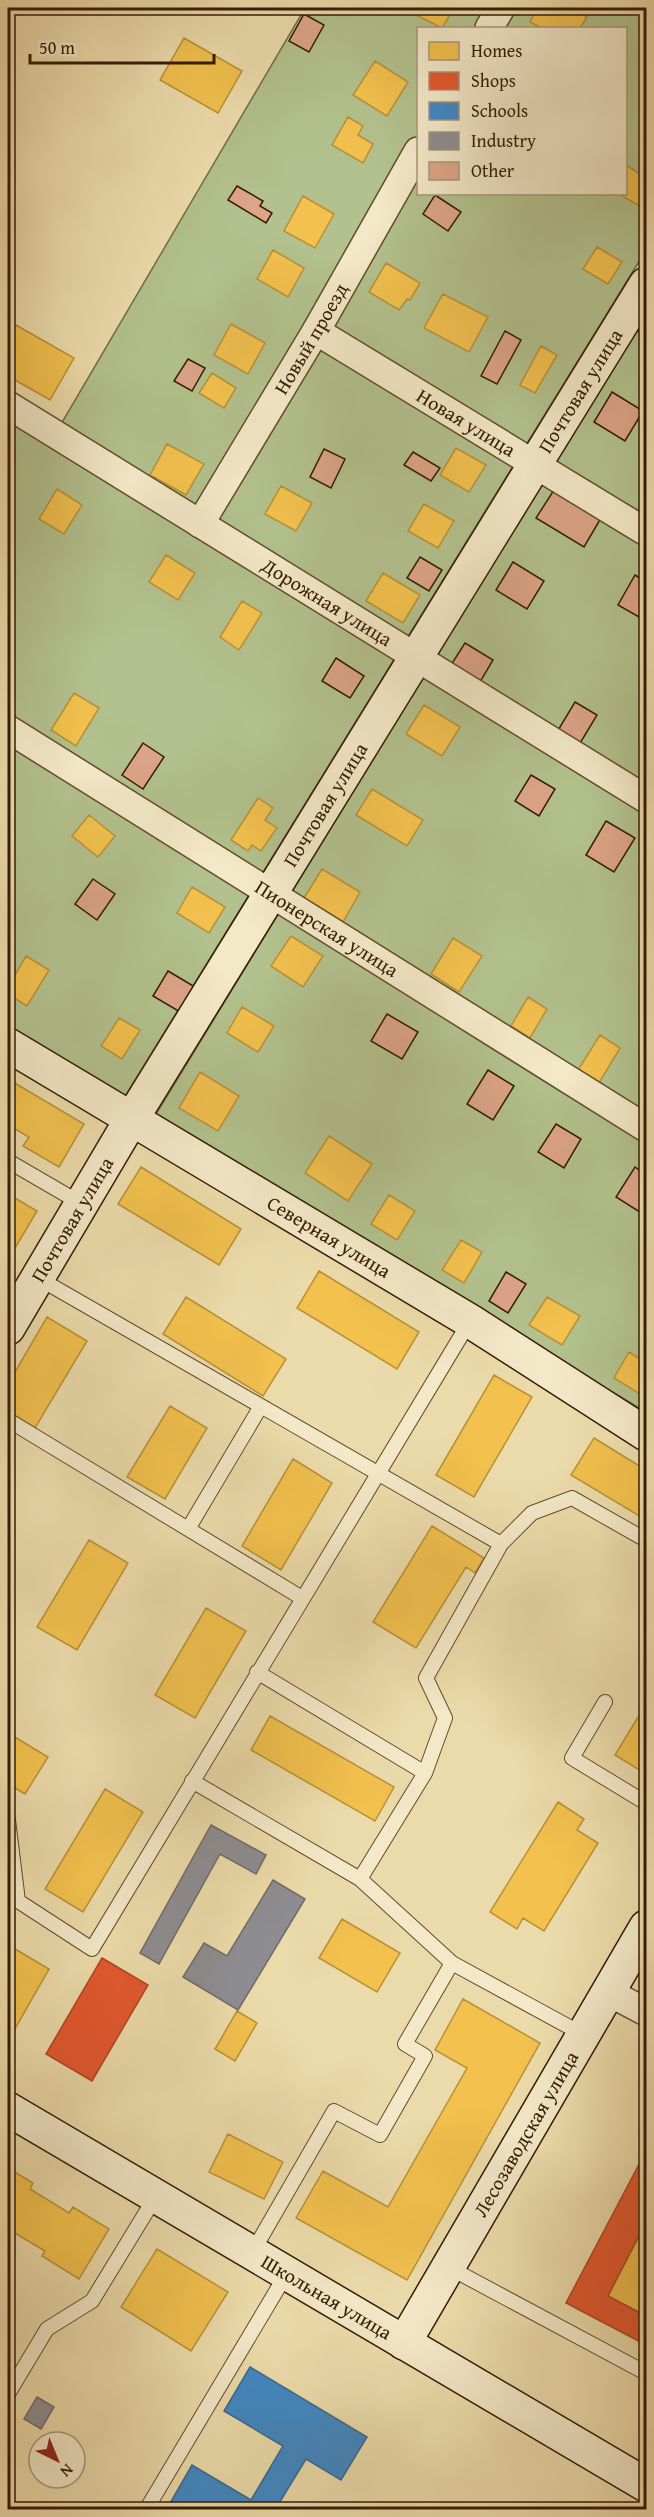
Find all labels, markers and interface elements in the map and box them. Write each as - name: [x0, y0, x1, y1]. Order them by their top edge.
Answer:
- scale bar: [30, 27, 214, 65]
- legend: [417, 27, 627, 195]
- text: 50 m: [39, 34, 75, 61]
- text: Homes: [471, 37, 522, 64]
- text: Shops: [471, 67, 516, 94]
- text: Schools: [471, 97, 528, 124]
- text: Industry: [471, 127, 536, 154]
- text: Other: [471, 157, 515, 184]
- street label: Новый проезд: [266, 277, 354, 400]
- street label: Почтовая улица: [530, 322, 629, 459]
- street label: Новая улица: [411, 381, 522, 464]
- street label: Дорожная улица: [256, 550, 398, 653]
- street label: Почтовая улица: [275, 736, 375, 872]
- street label: Пионерская улица: [250, 872, 405, 984]
- street label: Почтовая улица: [23, 1151, 120, 1288]
- street label: Северная улица: [262, 1188, 397, 1285]
- street label: Лесозаводская улица: [466, 2045, 585, 2222]
- street label: Школьная улица: [256, 2246, 398, 2347]
- north arrow: [27, 2430, 87, 2490]
- text: N: [55, 2459, 79, 2484]

